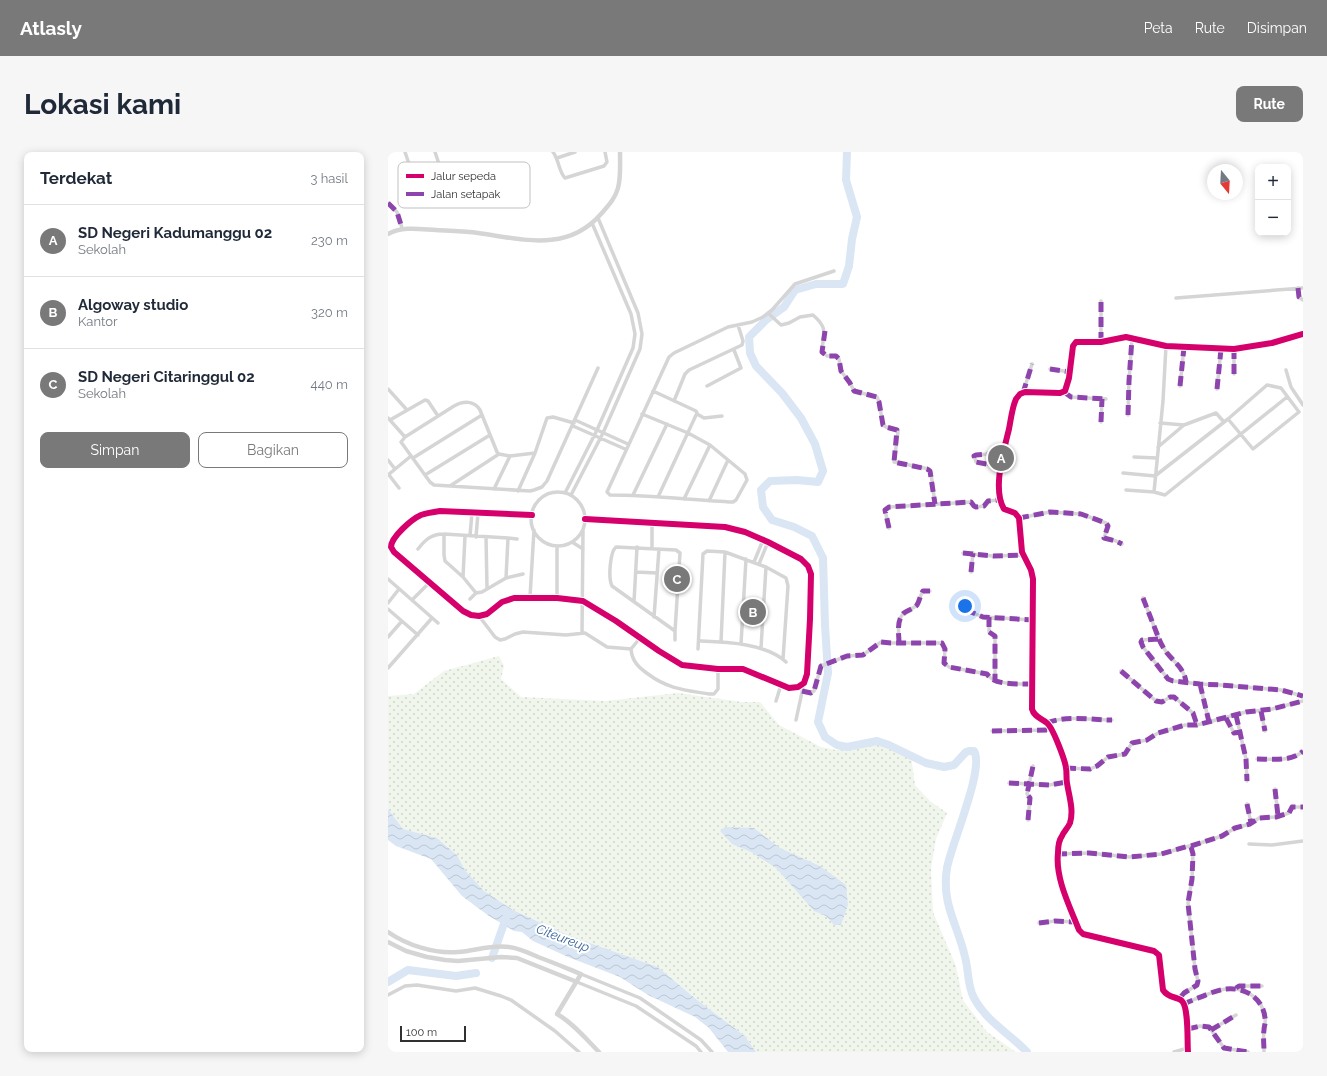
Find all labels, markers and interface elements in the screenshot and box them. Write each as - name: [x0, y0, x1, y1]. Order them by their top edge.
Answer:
- text: Atlasly: [20, 17, 82, 39]
- text: Peta: [1144, 20, 1173, 36]
- text: Rute: [1195, 20, 1225, 36]
- text: Disimpan: [1247, 20, 1307, 36]
- button: Rute: [1236, 86, 1303, 122]
- text: Lokasi kami: [24, 88, 181, 121]
- legend: [398, 162, 530, 208]
- north arrow: [1207, 164, 1243, 200]
- map controls: [1255, 164, 1291, 236]
- button: +: [1255, 164, 1291, 200]
- text: Terdekat: [40, 168, 112, 188]
- text: Jalur sepeda: [431, 170, 496, 183]
- text: 3 hasil: [310, 171, 348, 186]
- text: Jalan setapak: [431, 188, 501, 201]
- button: −: [1255, 200, 1291, 236]
- text: SD Negeri Kadumanggu 02: [78, 224, 272, 242]
- text: A: [49, 233, 57, 248]
- text: 230 m: [311, 233, 348, 248]
- text: Sekolah: [78, 242, 126, 257]
- text: Algoway studio: [78, 296, 188, 314]
- text: B: [49, 305, 57, 320]
- text: 320 m: [311, 305, 348, 320]
- text: Kantor: [78, 314, 118, 329]
- text: SD Negeri Citaringgul 02: [78, 368, 255, 386]
- text: C: [49, 377, 57, 392]
- text: 440 m: [311, 377, 348, 392]
- text: Sekolah: [78, 386, 126, 401]
- button: Simpan: [40, 432, 190, 468]
- button: Bagikan: [198, 432, 348, 468]
- pin: A: [988, 443, 1014, 473]
- pin: C: [664, 564, 690, 594]
- your location: [955, 596, 975, 616]
- pin: B: [740, 597, 766, 627]
- water label: Citeureup: [534, 921, 592, 955]
- scale bar: [400, 1024, 466, 1043]
- text: 100 m: [406, 1026, 437, 1039]

